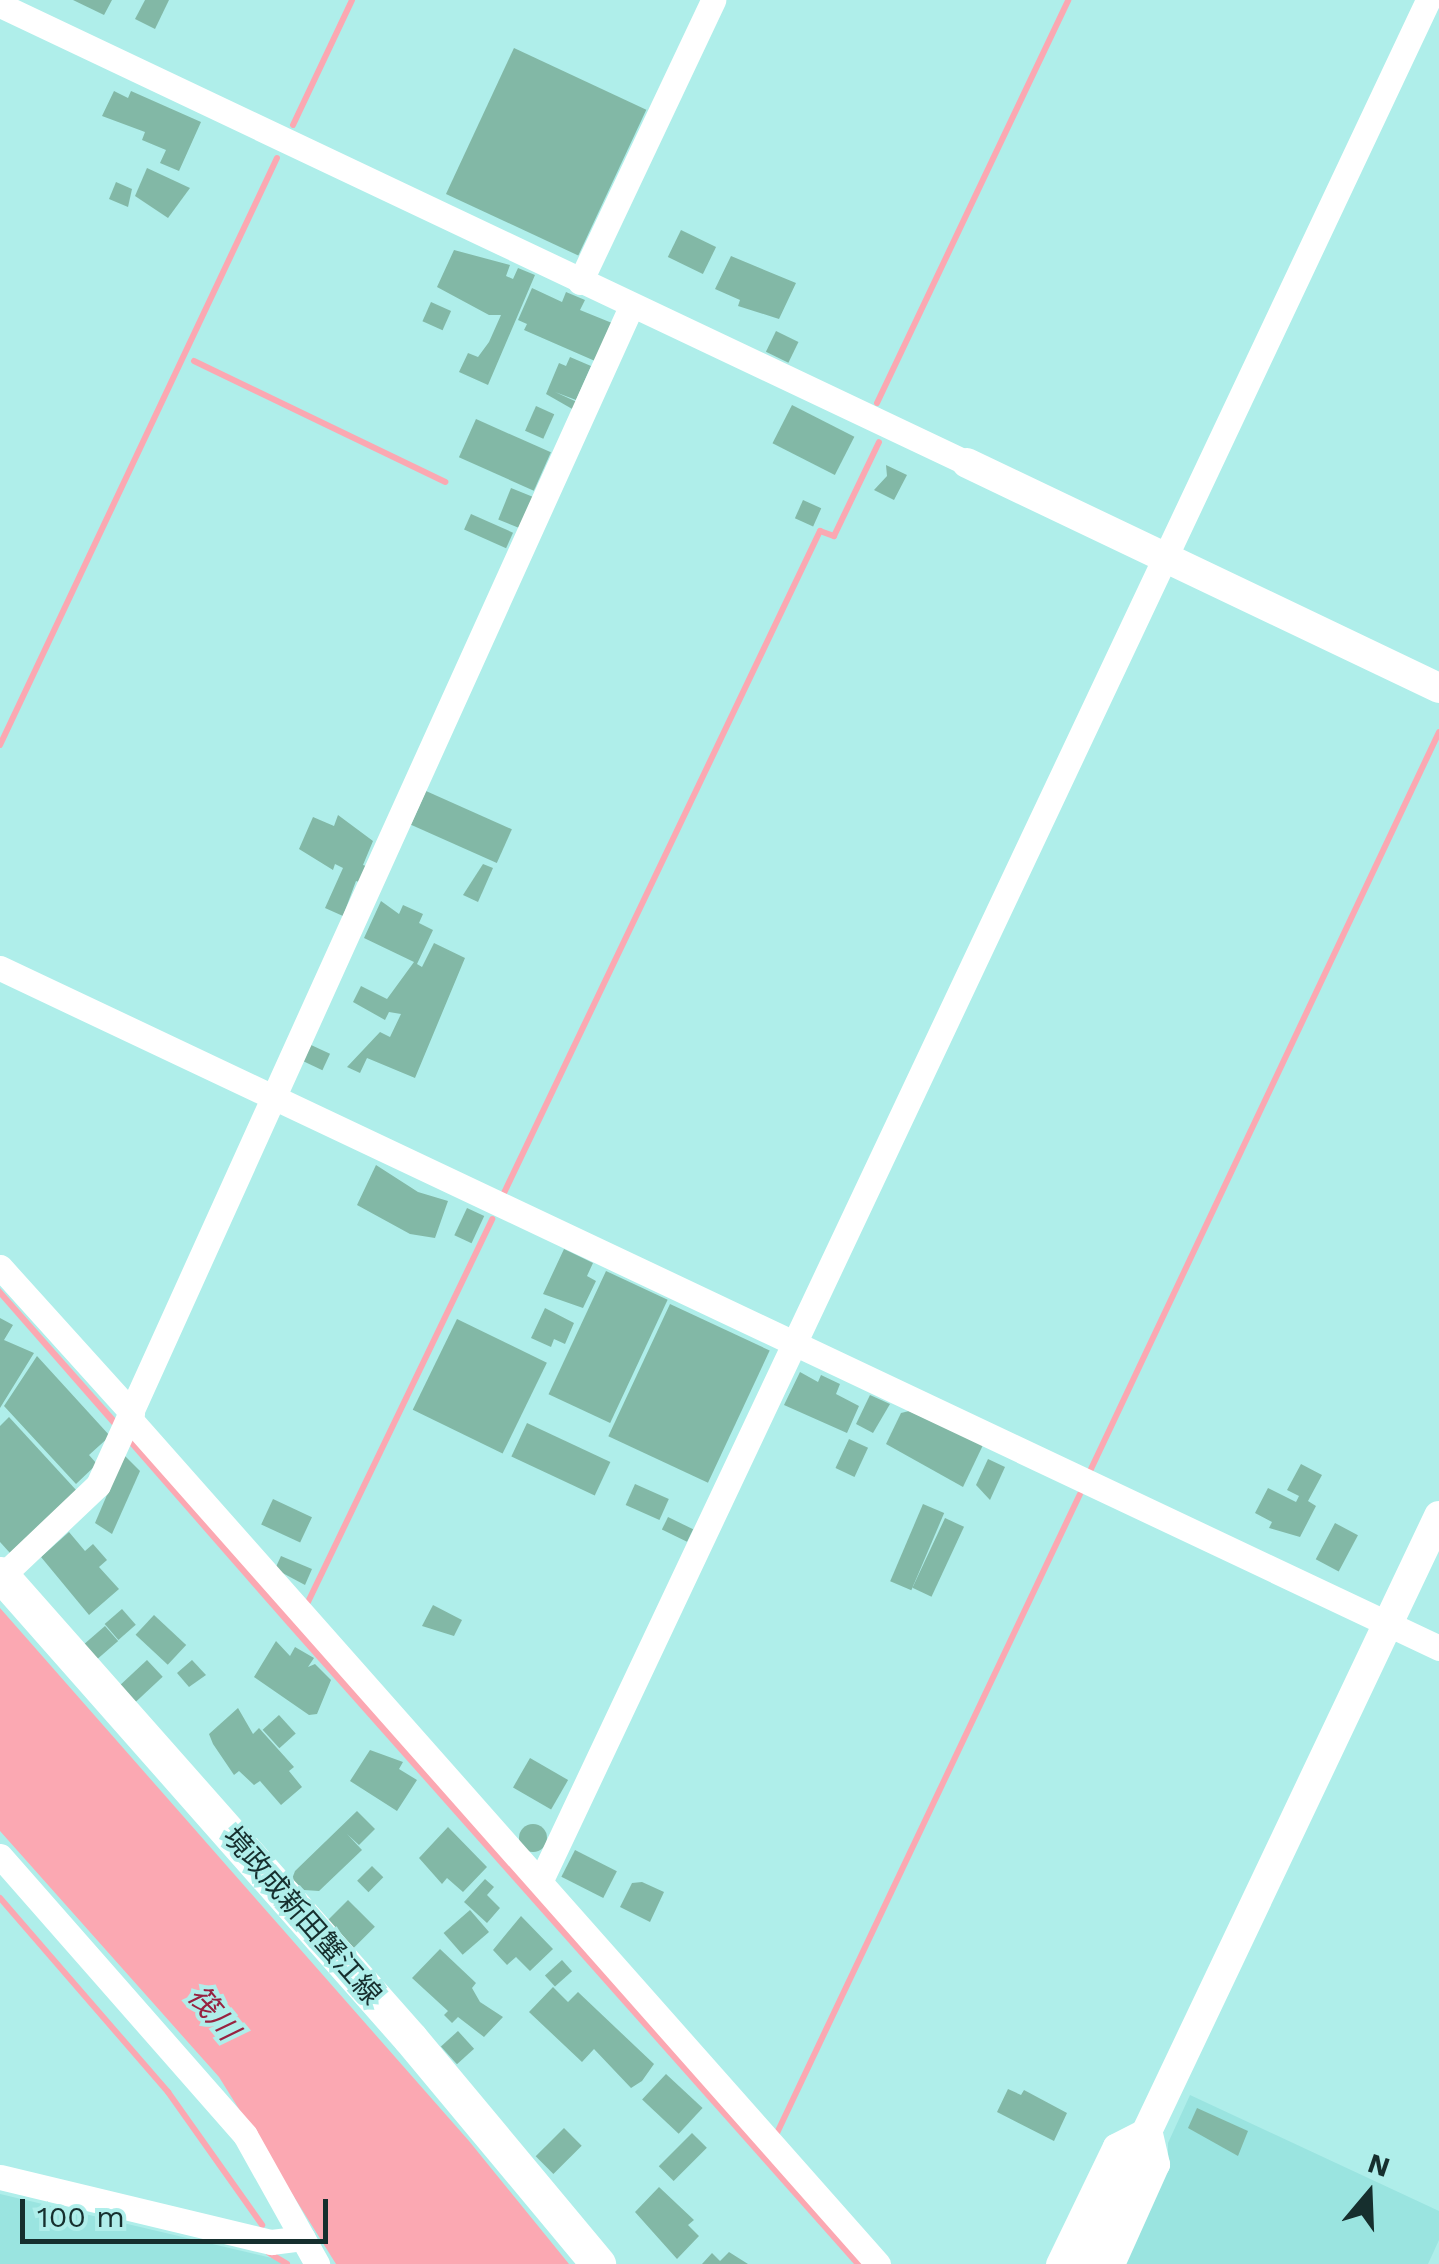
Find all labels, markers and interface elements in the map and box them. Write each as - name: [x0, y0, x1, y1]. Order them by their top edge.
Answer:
- street label: 境政成新田蟹江線: [216, 1820, 388, 2012]
- water label: 筏川: [180, 1978, 246, 2048]
- north arrow: [1319, 2144, 1419, 2244]
- text: N: [1364, 2146, 1394, 2184]
- scale bar: [25, 2179, 332, 2241]
- text: 100 m: [37, 2199, 125, 2234]

